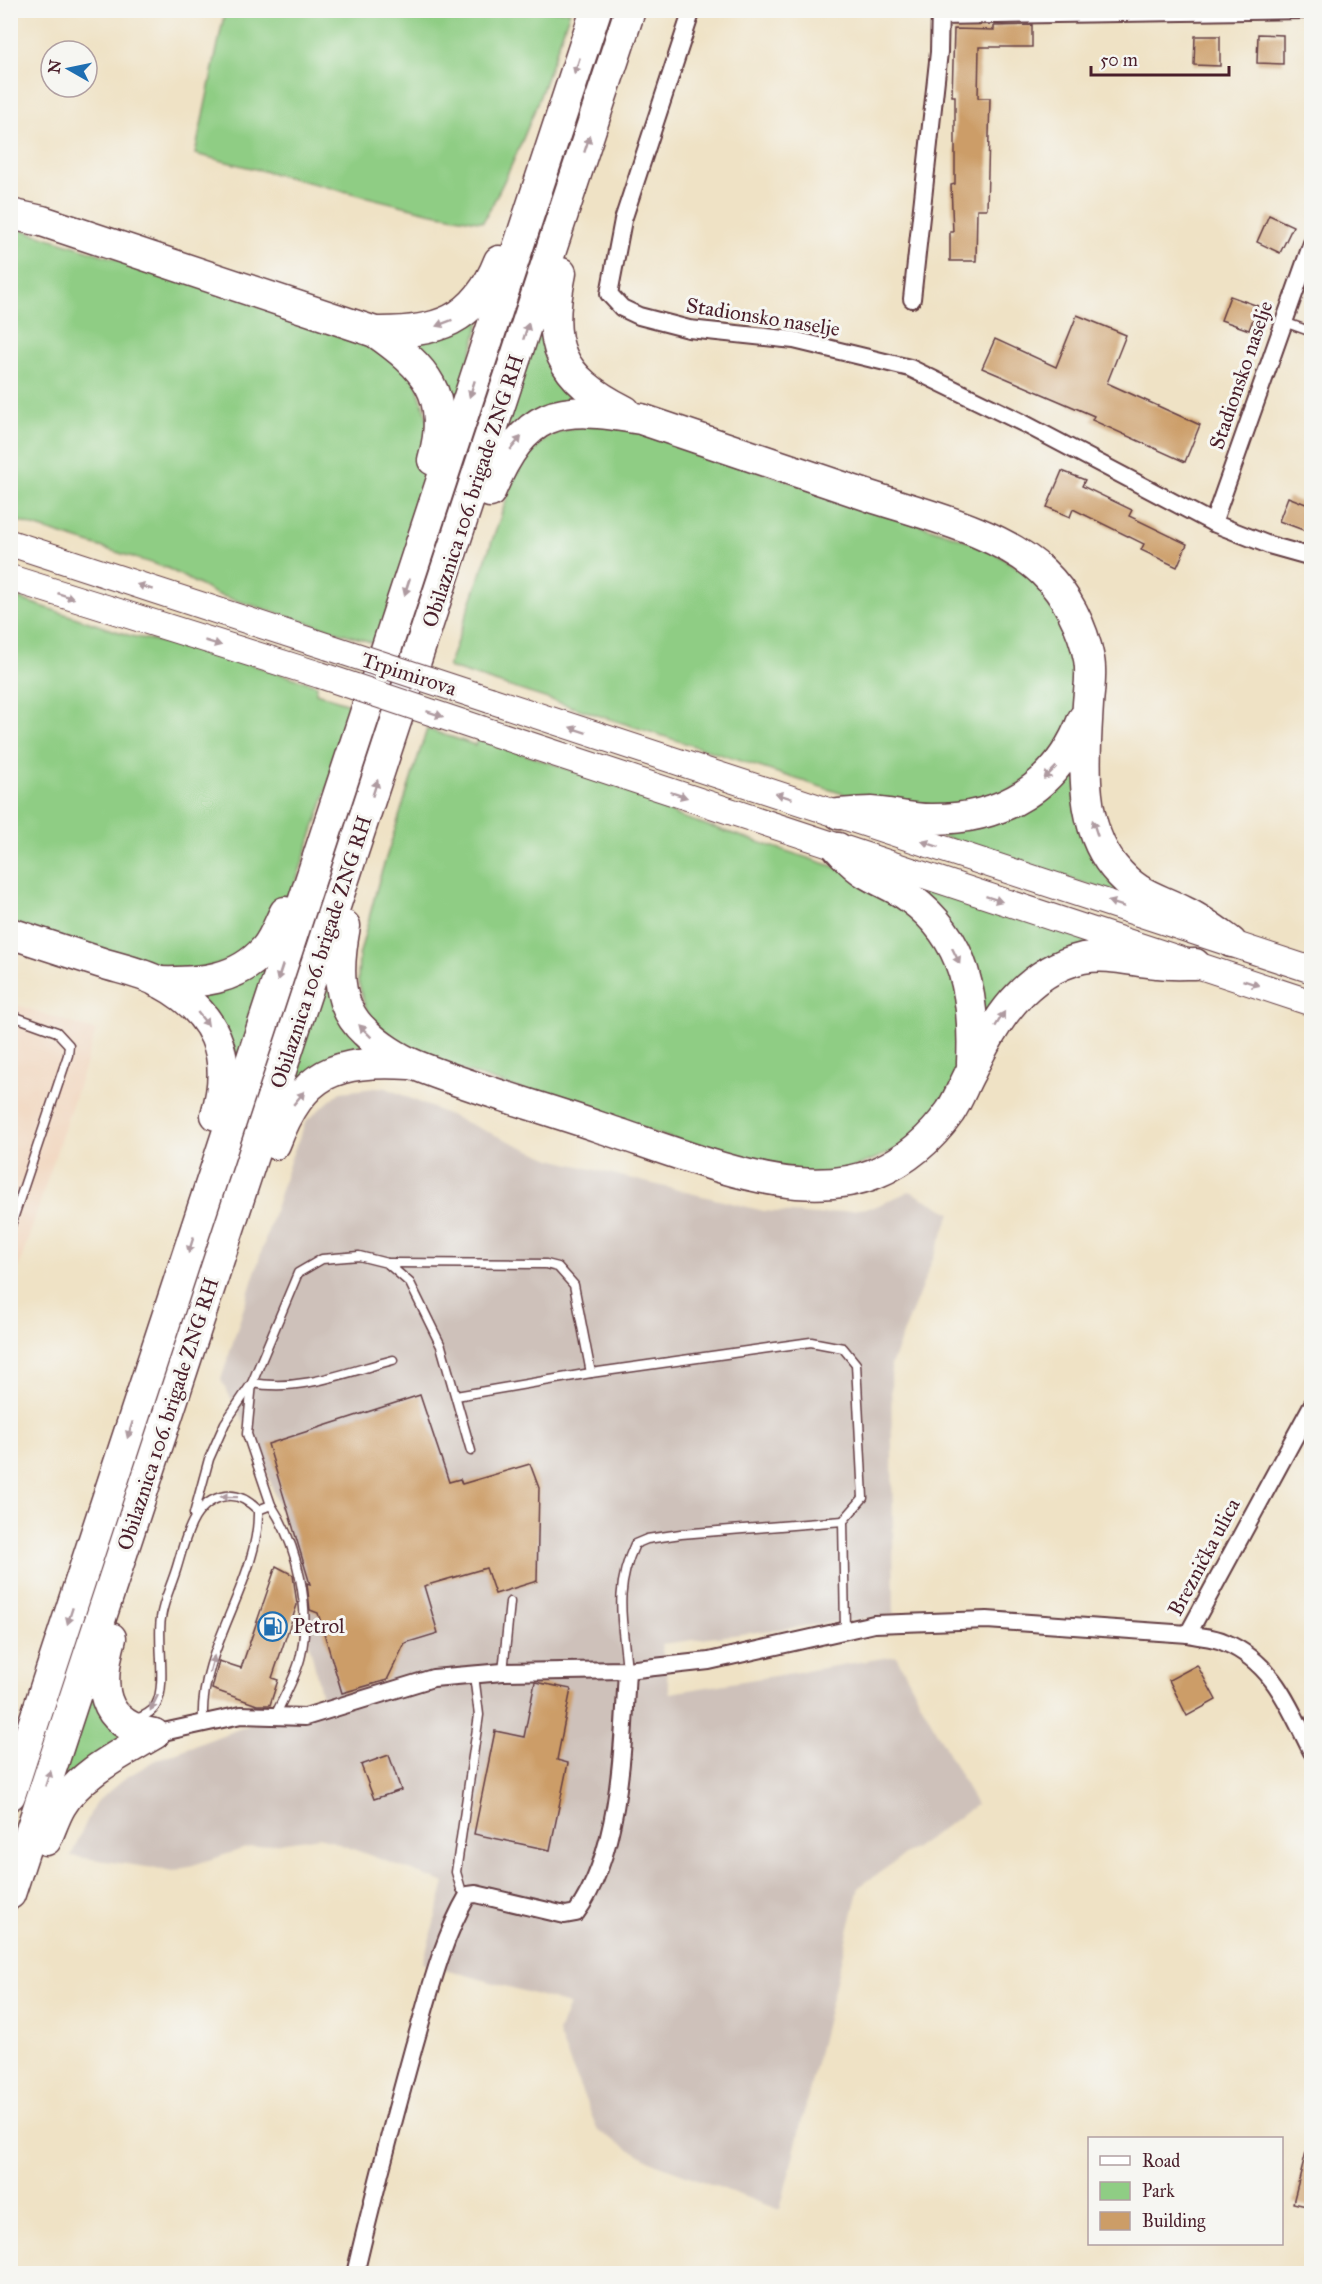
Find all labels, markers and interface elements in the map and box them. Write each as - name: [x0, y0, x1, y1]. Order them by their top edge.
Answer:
- north arrow: [39, 39, 99, 99]
- scale bar: [1091, 39, 1229, 77]
- text: 50 m: [1100, 49, 1138, 71]
- one-way arrow: [572, 57, 582, 75]
- text: N: [44, 58, 65, 75]
- one-way arrow: [583, 135, 592, 153]
- street label: Stadionsko naselje: [684, 292, 842, 342]
- street label: Stadionsko naselje: [1203, 297, 1279, 453]
- one-way arrow: [435, 318, 453, 328]
- one-way arrow: [521, 322, 531, 340]
- street label: Obilaznica 106. brigade ZNG RH: [417, 351, 529, 631]
- one-way arrow: [467, 380, 476, 398]
- one-way arrow: [510, 435, 523, 451]
- one-way arrow: [402, 578, 411, 596]
- one-way arrow: [136, 582, 154, 591]
- one-way arrow: [57, 592, 75, 601]
- one-way arrow: [204, 639, 222, 648]
- street label: Trpimirova: [358, 646, 460, 702]
- one-way arrow: [426, 709, 444, 719]
- one-way arrow: [569, 724, 587, 734]
- one-way arrow: [1043, 766, 1057, 781]
- one-way arrow: [371, 778, 380, 796]
- one-way arrow: [670, 791, 688, 801]
- one-way arrow: [775, 791, 793, 800]
- street label: Obilaznica 106. brigade ZNG RH: [265, 812, 377, 1092]
- one-way arrow: [1090, 818, 1099, 836]
- one-way arrow: [921, 838, 939, 848]
- one-way arrow: [985, 894, 1003, 904]
- one-way arrow: [1106, 899, 1124, 908]
- one-way arrow: [951, 947, 961, 965]
- one-way arrow: [275, 964, 284, 982]
- one-way arrow: [1242, 979, 1260, 988]
- one-way arrow: [995, 1010, 1006, 1027]
- one-way arrow: [196, 1011, 209, 1026]
- one-way arrow: [358, 1024, 372, 1038]
- one-way arrow: [292, 1091, 305, 1106]
- one-way arrow: [186, 1236, 195, 1254]
- street label: Obilaznica 106. brigade ZNG RH: [112, 1274, 224, 1554]
- one-way arrow: [125, 1421, 135, 1439]
- one-way arrow: [220, 1493, 239, 1502]
- street label: Breznička ulica: [1162, 1494, 1246, 1620]
- one-way arrow: [64, 1607, 74, 1625]
- fuel station icon: Petrol: [256, 1610, 288, 1642]
- place label: Petrol: [293, 1613, 345, 1639]
- one-way arrow: [208, 1655, 218, 1673]
- one-way arrow: [150, 1695, 159, 1712]
- one-way arrow: [44, 1769, 54, 1787]
- legend: [1088, 2137, 1283, 2245]
- text: Road: [1142, 2150, 1180, 2172]
- text: Park: [1142, 2180, 1175, 2202]
- text: Building: [1142, 2210, 1206, 2233]

